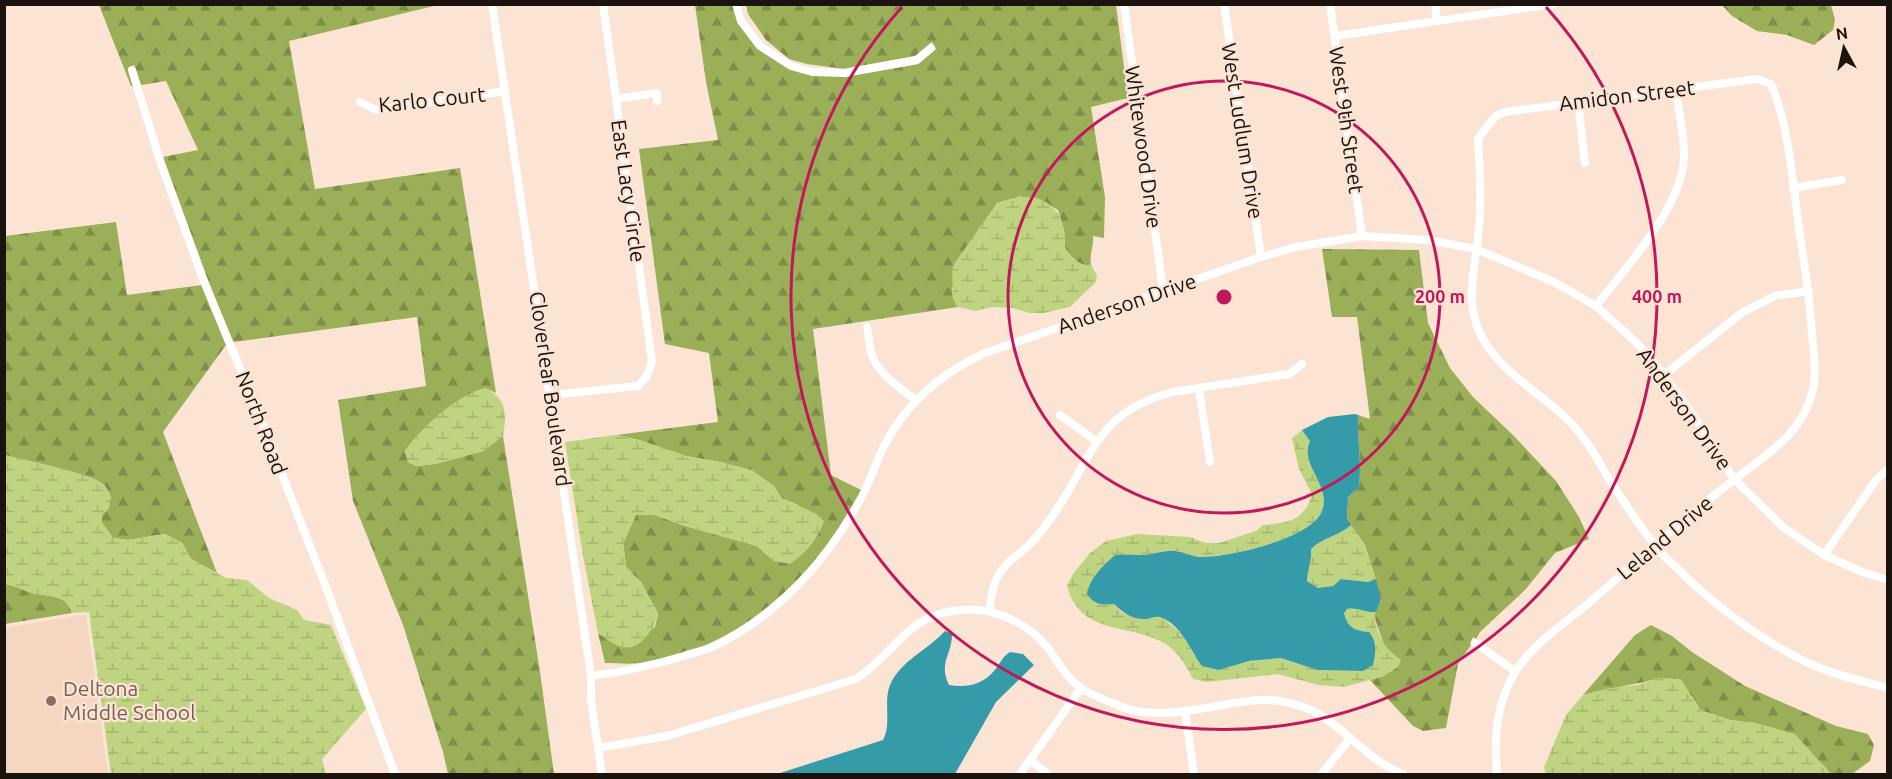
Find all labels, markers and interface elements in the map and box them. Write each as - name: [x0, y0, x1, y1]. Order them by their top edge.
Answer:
- north arrow: [1814, 18, 1874, 78]
- text: N: [1835, 23, 1849, 43]
- street label: West Ludlum Drive: [1217, 41, 1269, 221]
- street label: West 9th Street: [1325, 45, 1369, 195]
- street label: Whitewood Drive: [1121, 64, 1167, 230]
- street label: Amidon Street: [1557, 75, 1696, 115]
- street label: Karlo Court: [377, 81, 487, 117]
- street label: East Lacy Circle: [607, 118, 651, 264]
- street label: Anderson Drive: [1054, 268, 1199, 338]
- text: 200 m: [1415, 286, 1465, 306]
- text: 400 m: [1632, 286, 1682, 306]
- centre of rings: [1214, 287, 1234, 307]
- street label: Cloverleaf Boulevard: [525, 290, 577, 488]
- street label: Anderson Drive: [1632, 343, 1737, 474]
- street label: North Road: [231, 368, 293, 478]
- street label: Leland Drive: [1612, 490, 1717, 584]
- place label: Deltona Middle School: [63, 676, 196, 724]
- marker: Deltona Middle School: [44, 694, 58, 708]

